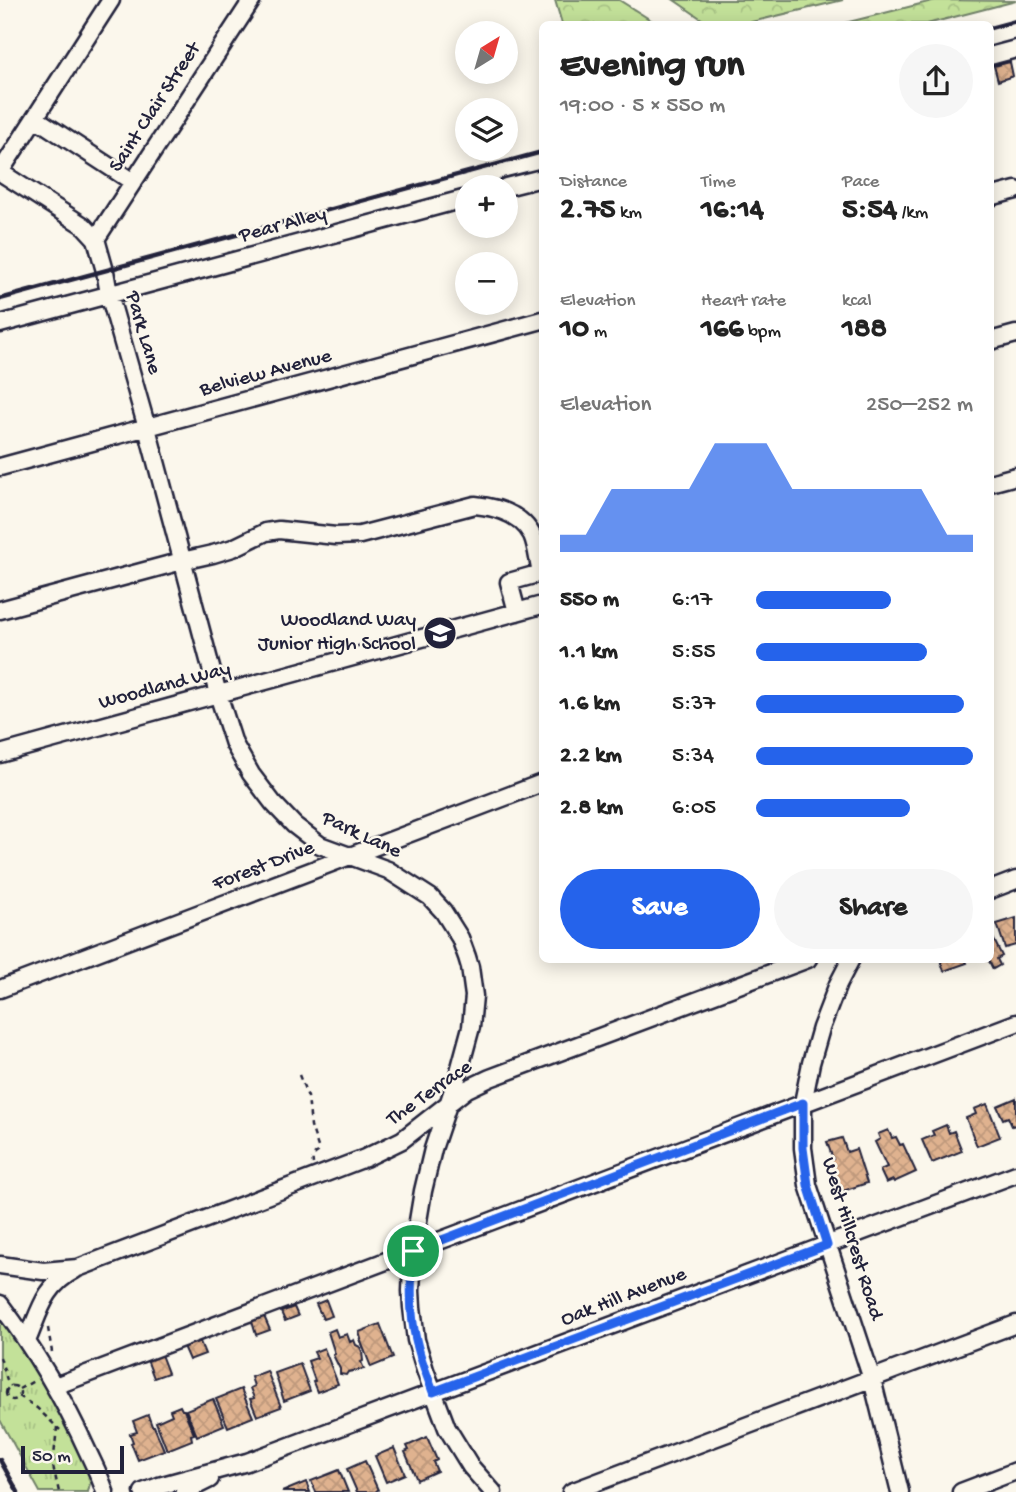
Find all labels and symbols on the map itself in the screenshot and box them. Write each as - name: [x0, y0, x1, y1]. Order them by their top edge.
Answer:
- north arrow: [455, 21, 518, 84]
- street label: Saint Clair Street: [105, 36, 209, 178]
- street label: Pear Alley: [236, 202, 329, 250]
- street label: Park Lane: [118, 288, 166, 378]
- street label: Belview Avenue: [196, 344, 336, 404]
- place label: Woodland Way Junior High School: [258, 609, 416, 658]
- school or university icon: Woodland Way Junior High School: [421, 614, 459, 652]
- street label: Woodland Way: [96, 657, 234, 717]
- street label: Park Lane: [316, 806, 406, 866]
- street label: Forest Drive: [209, 836, 319, 898]
- street label: The Terrace: [382, 1055, 479, 1133]
- street label: West Hillcrest Road: [814, 1155, 888, 1325]
- pin: [383, 1221, 443, 1281]
- street label: Oak Hill Avenue: [558, 1262, 691, 1333]
- scale bar: [21, 1443, 124, 1475]

